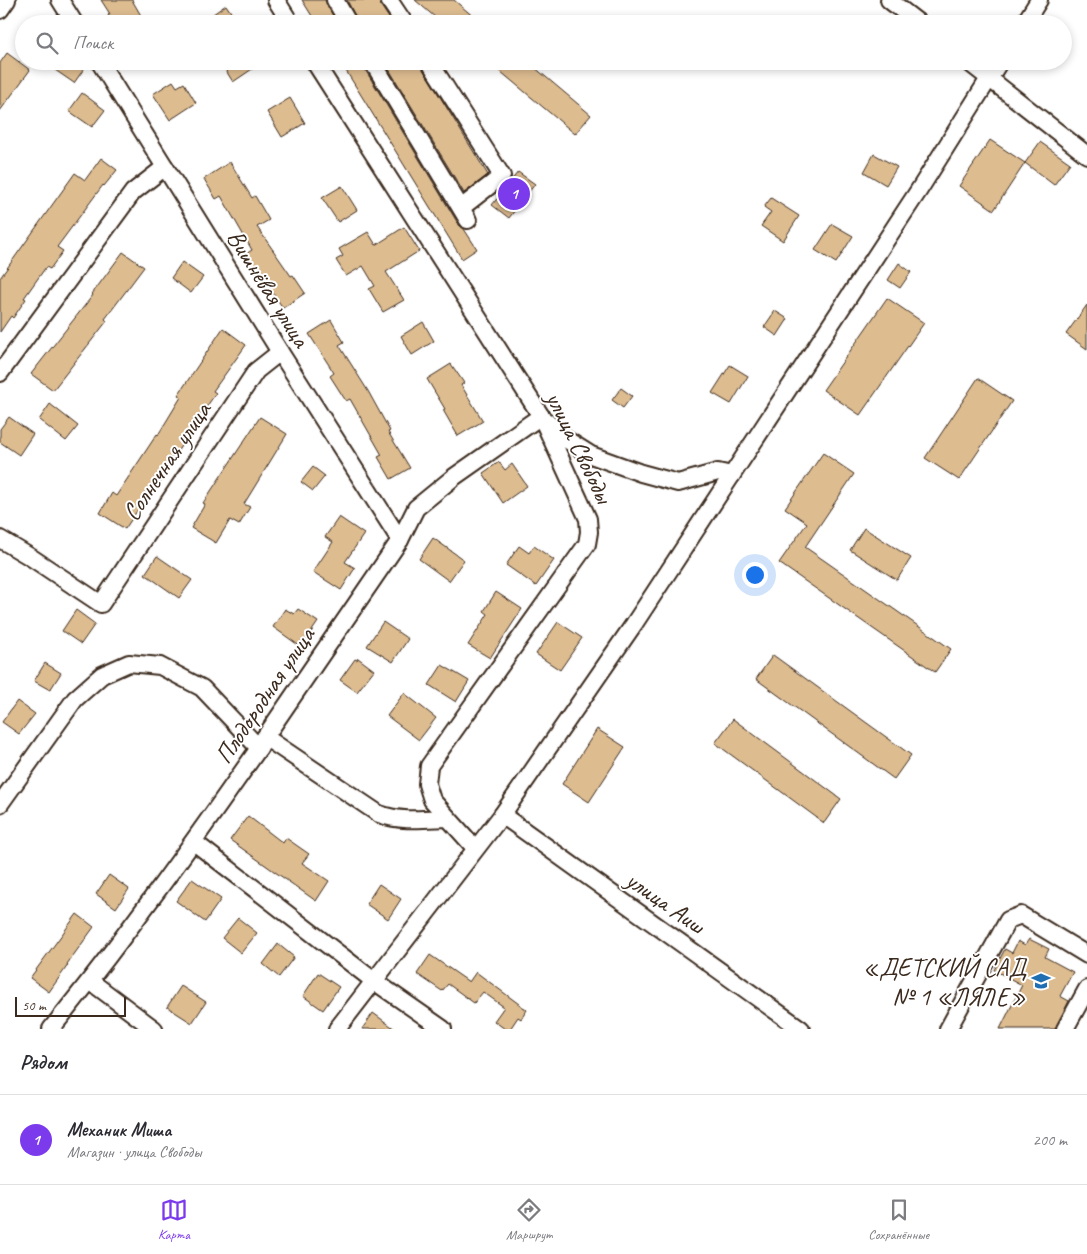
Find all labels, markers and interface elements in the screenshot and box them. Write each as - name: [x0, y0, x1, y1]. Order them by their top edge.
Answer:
- search box: [15, 15, 1072, 70]
- icon: search: [33, 29, 61, 57]
- text: Поиск: [73, 31, 113, 55]
- pin: 1: [498, 175, 530, 213]
- street label: Вишнёвая улица: [219, 224, 318, 355]
- street label: улица Свободы: [537, 385, 621, 510]
- street label: Солнечная улица: [115, 394, 219, 527]
- your location: [742, 562, 768, 588]
- street label: Плодородная улица: [208, 620, 323, 770]
- street label: улица Аиш: [618, 863, 712, 942]
- place label: «ДЕТСКИЙ САД № 1 «ЛЯЛЕ»: [863, 952, 1028, 1013]
- school or university icon: «ДЕТСКИЙ САД № 1 «ЛЯЛЕ»: [1030, 970, 1052, 992]
- scale bar: [15, 994, 126, 1017]
- text: 50 m: [22, 997, 46, 1014]
- text: Рядом: [20, 1049, 67, 1075]
- text: Механик Миша: [67, 1118, 171, 1142]
- text: 1: [32, 1130, 40, 1150]
- text: 200 m: [1033, 1130, 1067, 1150]
- text: Магазин · улица Свободы: [67, 1142, 201, 1162]
- tab: Карта: [158, 1196, 190, 1243]
- tab: Маршрут: [506, 1196, 552, 1243]
- tab: Сохранённые: [868, 1196, 929, 1243]

